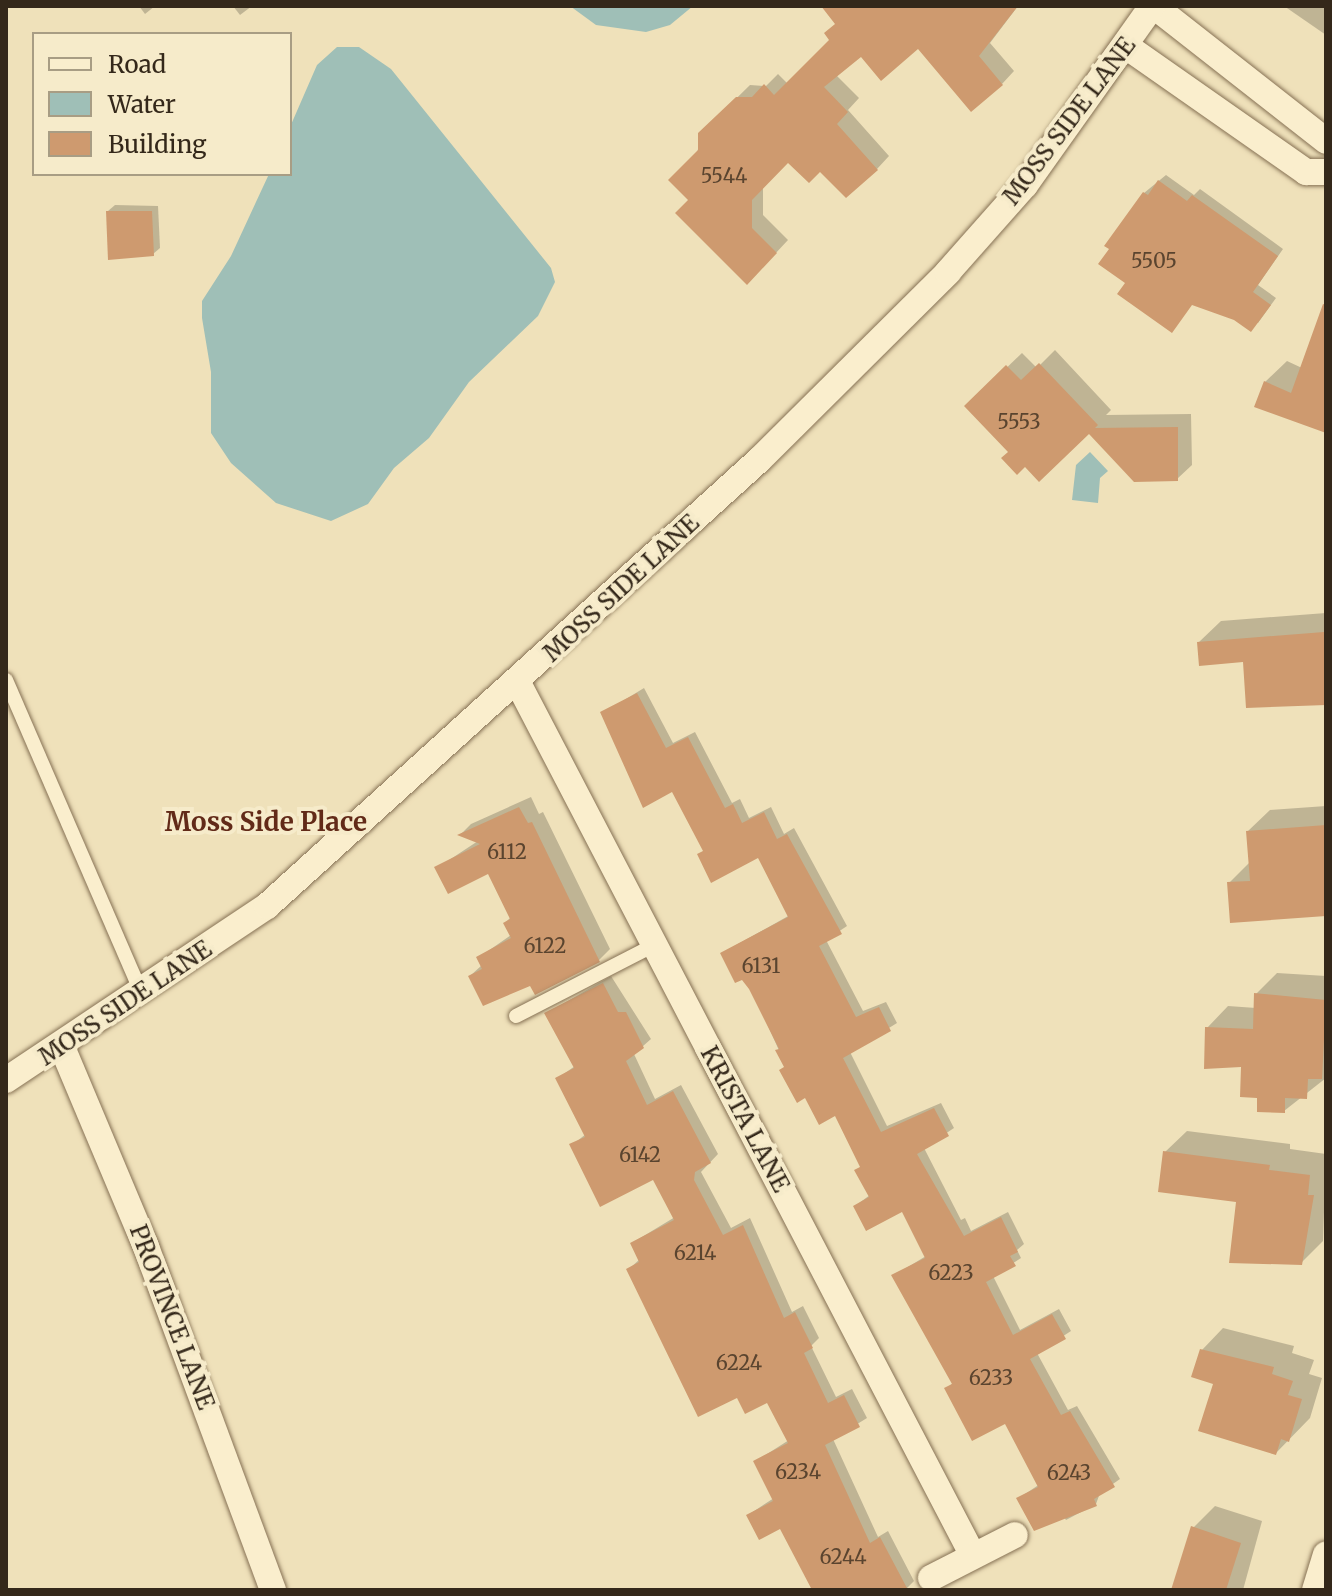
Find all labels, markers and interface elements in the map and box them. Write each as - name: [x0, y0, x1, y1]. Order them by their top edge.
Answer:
- legend: [32, 32, 292, 176]
- street label: MOSS SIDE LANE: [997, 32, 1141, 210]
- text: Road: [108, 49, 166, 80]
- text: Water: [108, 89, 176, 120]
- text: Building: [108, 129, 207, 160]
- house number: 5544: [701, 163, 747, 187]
- house number: 5505: [1131, 248, 1177, 272]
- house number: 5553: [997, 409, 1041, 433]
- street label: MOSS SIDE LANE: [537, 509, 705, 667]
- district label: Moss Side Place: [165, 806, 367, 838]
- house number: 6112: [487, 839, 527, 863]
- house number: 6122: [524, 933, 566, 957]
- street label: MOSS SIDE LANE: [33, 935, 217, 1071]
- house number: 6131: [742, 953, 780, 977]
- street label: KRISTA LANE: [695, 1041, 795, 1197]
- house number: 6142: [619, 1142, 661, 1166]
- street label: PROVINCE LANE: [124, 1221, 220, 1413]
- house number: 6214: [674, 1240, 716, 1264]
- house number: 6223: [928, 1260, 974, 1284]
- house number: 6224: [716, 1350, 762, 1374]
- house number: 6233: [969, 1365, 1013, 1389]
- house number: 6234: [775, 1459, 821, 1483]
- house number: 6243: [1047, 1460, 1091, 1484]
- house number: 6244: [819, 1544, 867, 1568]

